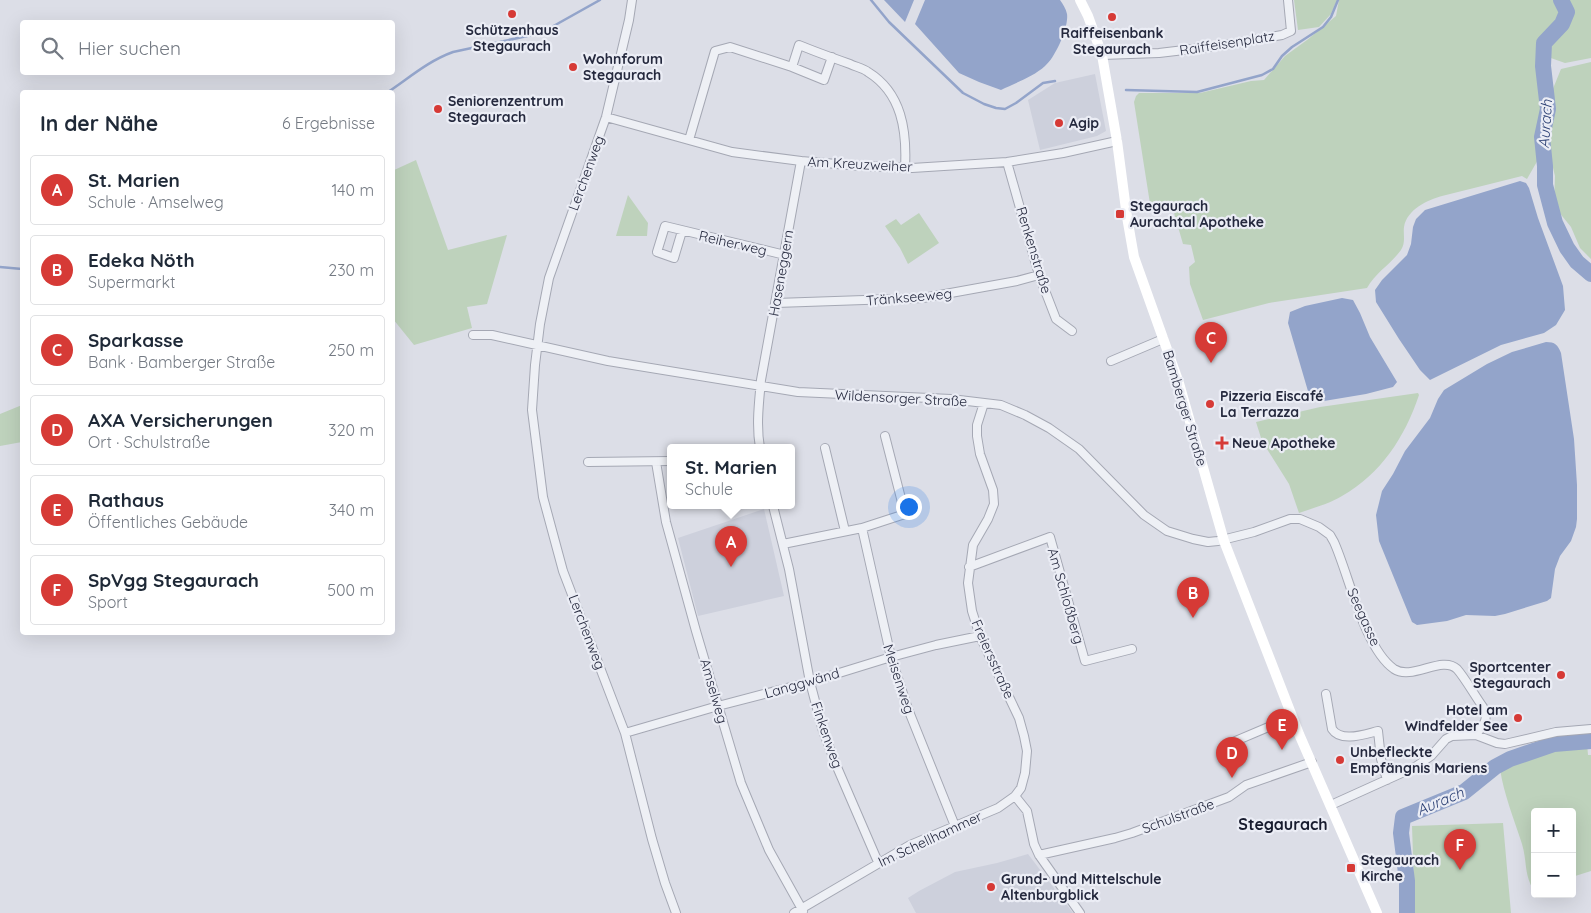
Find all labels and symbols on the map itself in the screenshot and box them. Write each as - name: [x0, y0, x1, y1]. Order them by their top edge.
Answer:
- marker: Schützenhaus Stegaurach: [506, 8, 518, 20]
- marker: Raiffeisenbank Stegaurach: [1106, 11, 1118, 23]
- place label: Schützenhaus Stegaurach: [466, 21, 559, 55]
- place label: Raiffeisenbank Stegaurach: [1061, 24, 1163, 58]
- street label: Raiffeisenplatz: [1178, 27, 1276, 59]
- place label: Wohnforum Stegaurach: [583, 50, 663, 84]
- marker: Wohnforum Stegaurach: [567, 61, 579, 73]
- place label: Seniorenzentrum Stegaurach: [448, 92, 564, 126]
- water label: Aurach: [1534, 98, 1556, 149]
- marker: Seniorenzentrum Stegaurach: [432, 103, 444, 115]
- place label: Agip: [1069, 114, 1099, 132]
- marker: Agip: [1053, 117, 1065, 129]
- street label: Lerchenweg: [564, 133, 608, 213]
- street label: Am Kreuzweiher: [807, 152, 914, 176]
- place label: Stegaurach Aurachtal Apotheke: [1130, 197, 1264, 231]
- street label: Renkenstraße: [1012, 204, 1056, 296]
- marker: Stegaurach Aurachtal Apotheke: [1114, 208, 1126, 220]
- street label: Reiherweg: [697, 226, 769, 260]
- street label: Haseneggern: [765, 228, 797, 318]
- street label: Tränkseeweg: [865, 284, 953, 310]
- pin: C: [1195, 322, 1227, 363]
- street label: Bamberger Straße: [1159, 348, 1211, 468]
- street label: Wildensorger Straße: [834, 386, 968, 410]
- place label: Pizzeria Eiscafé La Terrazza: [1220, 387, 1324, 421]
- marker: Pizzeria Eiscafé La Terrazza: [1204, 398, 1216, 410]
- place label: Neue Apotheke: [1232, 434, 1336, 452]
- marker: Neue Apotheke: [1216, 437, 1228, 449]
- your location: [896, 494, 922, 520]
- pin: A: [715, 526, 747, 567]
- street label: Am Schloßberg: [1044, 546, 1088, 646]
- pin: B: [1177, 577, 1209, 618]
- street label: Seegasse: [1343, 585, 1385, 649]
- street label: Lerchenweg: [564, 592, 610, 672]
- street label: Freiersstraße: [967, 616, 1019, 702]
- street label: Meisenweg: [879, 642, 919, 716]
- street label: Amselweg: [696, 657, 732, 725]
- place label: Sportcenter Stegaurach: [1470, 658, 1551, 692]
- street label: Langgwänd: [762, 664, 842, 702]
- marker: Sportcenter Stegaurach: [1555, 669, 1567, 681]
- street label: Finkenweg: [807, 699, 847, 771]
- place label: Hotel am Windfelder See: [1405, 701, 1508, 735]
- pin: E: [1266, 709, 1298, 750]
- marker: Hotel am Windfelder See: [1512, 712, 1524, 724]
- pin: D: [1216, 737, 1248, 778]
- place label: Unbefleckte Empfängnis Mariens: [1350, 743, 1487, 777]
- marker: Unbefleckte Empfängnis Mariens: [1334, 754, 1346, 766]
- water label: Aurach: [1414, 782, 1467, 819]
- street label: Schulstraße: [1139, 795, 1217, 837]
- street label: Im Schellhammer: [875, 807, 985, 871]
- district label: Stegaurach: [1238, 814, 1328, 834]
- pin: F: [1444, 829, 1476, 870]
- place label: Stegaurach Kirche: [1361, 851, 1439, 885]
- marker: Stegaurach Kirche: [1345, 862, 1357, 874]
- place label: Grund- und Mittelschule Altenburgblick: [1001, 870, 1161, 904]
- marker: Grund- und Mittelschule Altenburgblick: [985, 881, 997, 893]

